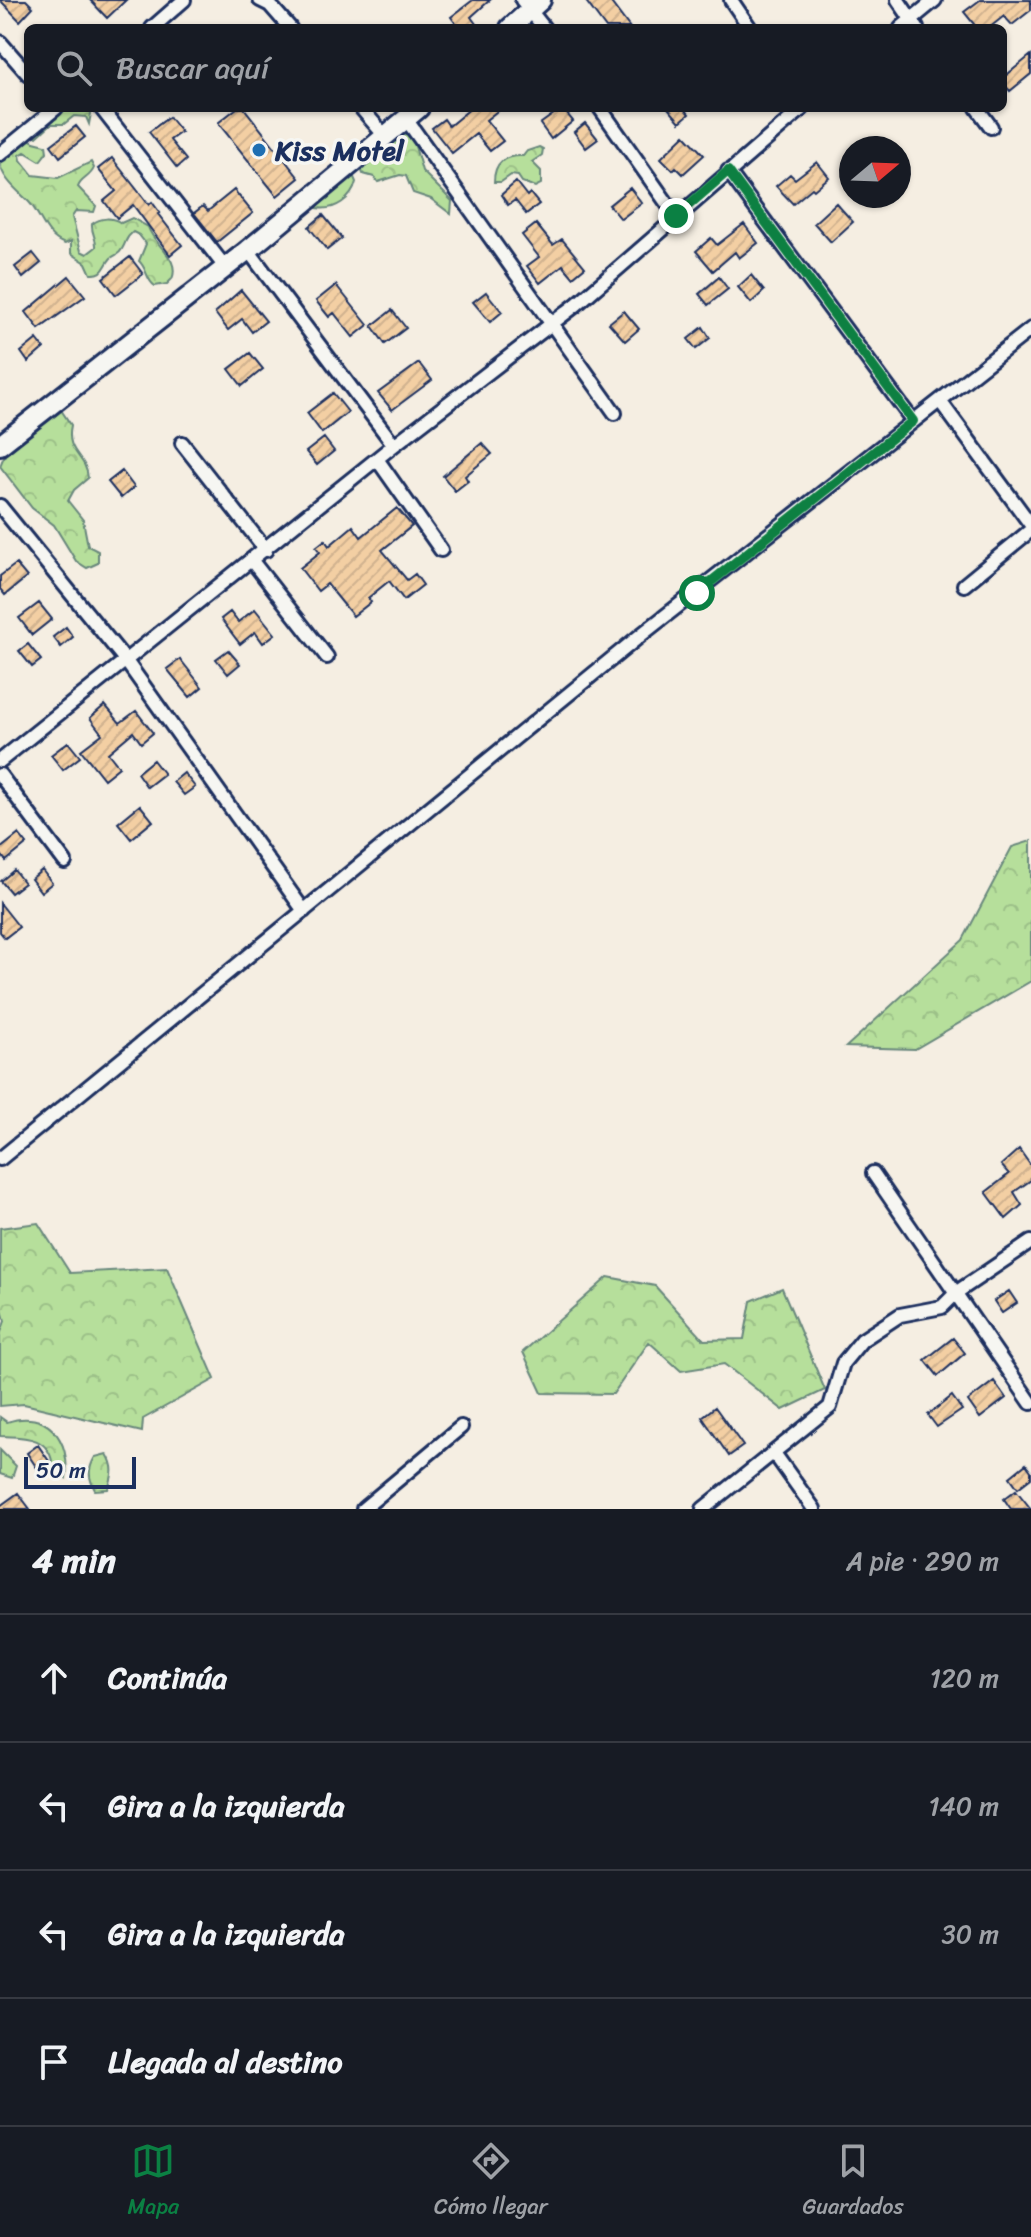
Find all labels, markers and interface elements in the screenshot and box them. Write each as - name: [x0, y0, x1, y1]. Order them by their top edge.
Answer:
- search box: [24, 24, 1007, 112]
- text: Buscar aquí: [116, 41, 269, 95]
- icon: search: [52, 46, 96, 90]
- place label: Kiss Motel: [274, 126, 405, 175]
- north arrow: [839, 136, 911, 208]
- marker: Kiss Motel: [250, 141, 268, 159]
- route end: [658, 198, 694, 234]
- route start: [679, 575, 715, 611]
- text: 50 m: [36, 1451, 86, 1490]
- scale bar: [24, 1453, 136, 1489]
- text: 4 min: [32, 1531, 116, 1591]
- text: A pie · 290 m: [846, 1538, 999, 1584]
- text: Continúa: [108, 1651, 227, 1705]
- text: 120 m: [930, 1655, 999, 1701]
- icon: ahead: [32, 1656, 76, 1700]
- text: Gira a la izquierda: [108, 1779, 345, 1833]
- text: 140 m: [928, 1783, 999, 1829]
- icon: left: [32, 1784, 76, 1828]
- text: Gira a la izquierda: [108, 1907, 345, 1961]
- text: 30 m: [942, 1911, 999, 1957]
- icon: left: [32, 1912, 76, 1956]
- text: Llegada al destino: [108, 2035, 342, 2089]
- icon: arrive: [32, 2040, 76, 2084]
- tab: Mapa: [127, 2139, 179, 2226]
- tab: Cómo llegar: [434, 2139, 548, 2226]
- tab: Guardados: [802, 2139, 904, 2226]

